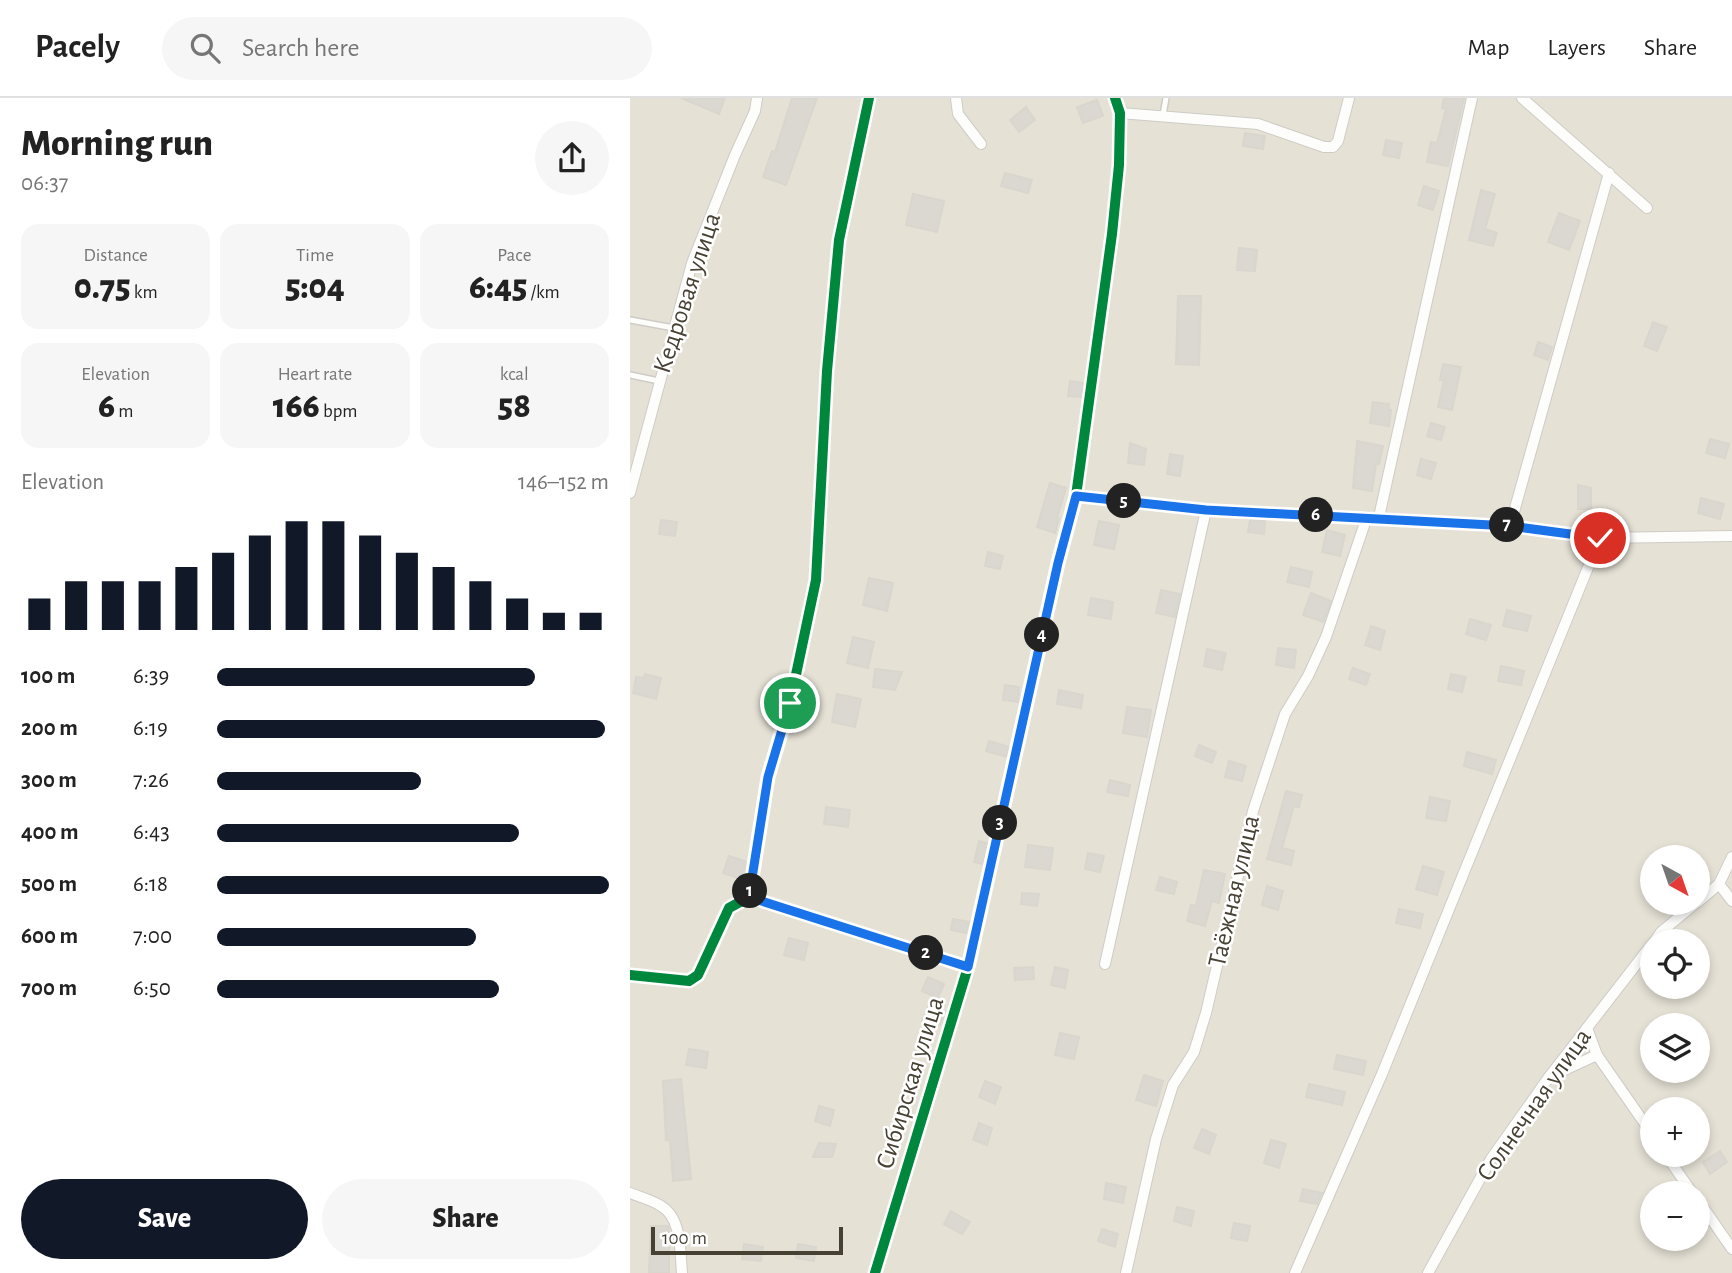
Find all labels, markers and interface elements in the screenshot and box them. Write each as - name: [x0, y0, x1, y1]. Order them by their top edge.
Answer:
- search box: [162, 17, 652, 80]
- icon: search: [186, 29, 224, 67]
- text: Pacely: [35, 31, 120, 64]
- text: Search here: [242, 35, 360, 61]
- text: Map: [1467, 36, 1509, 60]
- text: Layers: [1547, 36, 1606, 60]
- text: Share: [1644, 36, 1697, 60]
- button: share: [535, 121, 609, 195]
- text: Morning run: [21, 125, 213, 163]
- text: 06:37: [21, 172, 68, 195]
- street label: Кедровая улица: [649, 209, 725, 376]
- text: Distance: [83, 246, 148, 265]
- text: Time: [296, 246, 334, 265]
- text: Pace: [497, 246, 531, 265]
- text: 0.75: [74, 270, 131, 305]
- text: 5:04: [285, 270, 345, 305]
- text: 6:45: [469, 270, 527, 305]
- text: km: [131, 283, 158, 302]
- text: /km: [527, 283, 560, 302]
- text: Elevation: [81, 365, 150, 384]
- text: Heart rate: [278, 365, 352, 384]
- text: kcal: [500, 365, 529, 384]
- text: 6: [98, 389, 115, 424]
- text: 166: [273, 389, 320, 424]
- text: 58: [498, 389, 531, 424]
- text: m: [115, 402, 133, 421]
- text: bpm: [320, 402, 357, 421]
- text: Elevation: [21, 471, 104, 494]
- text: 146–152 m: [518, 471, 609, 494]
- pin: 5: [1106, 484, 1142, 518]
- text: 5: [1119, 491, 1128, 510]
- pin: 6: [1298, 498, 1334, 532]
- text: 6: [1311, 505, 1320, 524]
- pin: 7: [1490, 508, 1524, 542]
- pin: [1570, 508, 1630, 568]
- text: 7: [1502, 515, 1511, 534]
- icon: check: [1581, 519, 1619, 557]
- pin: 4: [1024, 618, 1060, 652]
- text: 4: [1037, 625, 1046, 644]
- text: 100 m: [21, 665, 75, 688]
- text: 6:39: [133, 665, 169, 688]
- pin: [760, 673, 820, 733]
- icon: arrive: [771, 684, 809, 722]
- text: 200 m: [21, 717, 78, 740]
- text: 6:19: [133, 717, 168, 740]
- text: 300 m: [21, 769, 77, 792]
- text: 7:26: [133, 769, 169, 792]
- pin: 3: [982, 806, 1018, 840]
- street label: Таёжная улица: [1204, 812, 1264, 969]
- text: 3: [995, 813, 1004, 832]
- text: 400 m: [21, 821, 79, 844]
- text: 6:43: [133, 821, 170, 844]
- north arrow: [1640, 845, 1710, 915]
- map controls: [1640, 845, 1710, 1251]
- text: 500 m: [21, 873, 77, 896]
- text: 6:18: [133, 873, 168, 896]
- pin: 1: [732, 874, 768, 908]
- text: 1: [746, 881, 753, 900]
- text: 600 m: [21, 925, 78, 948]
- text: 7:00: [133, 925, 172, 948]
- button: locate: [1640, 929, 1710, 999]
- pin: 2: [908, 936, 944, 970]
- text: 2: [921, 943, 930, 962]
- text: 700 m: [21, 977, 77, 1000]
- text: 6:50: [133, 977, 171, 1000]
- street label: Сибирская улица: [871, 994, 949, 1172]
- button: layers: [1640, 1013, 1710, 1083]
- street label: Солнечная улица: [1472, 1024, 1596, 1186]
- button: +: [1640, 1097, 1710, 1167]
- button: Save: [21, 1179, 308, 1259]
- button: Share: [322, 1179, 609, 1259]
- button: −: [1640, 1181, 1710, 1251]
- scale bar: [651, 1224, 844, 1256]
- text: 100 m: [662, 1229, 707, 1248]

